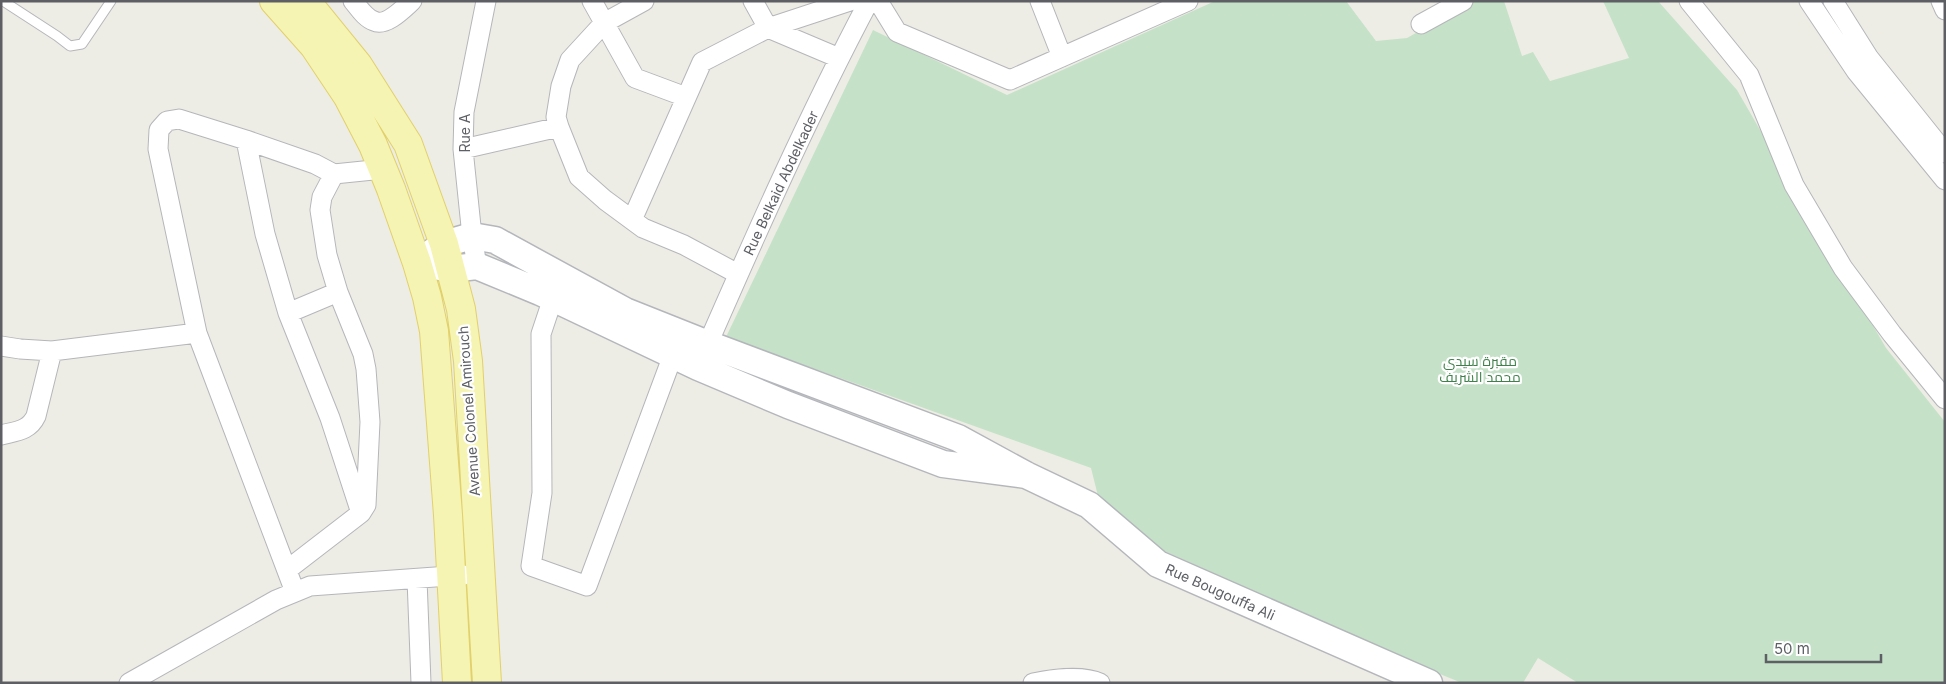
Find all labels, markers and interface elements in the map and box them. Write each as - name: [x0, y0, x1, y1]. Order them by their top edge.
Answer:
- street label: Rue Belkaid Abdelkader: [740, 108, 822, 258]
- street label: Rue A: [456, 113, 473, 153]
- street label: Avenue Colonel Amirouch: [454, 325, 483, 497]
- park label: مقبرة سيدي محمد الشريف: [1439, 352, 1521, 385]
- street label: Rue Bougouffa Ali: [1163, 560, 1278, 623]
- scale bar: [1766, 632, 1881, 664]
- text: 50 m: [1774, 639, 1810, 658]

